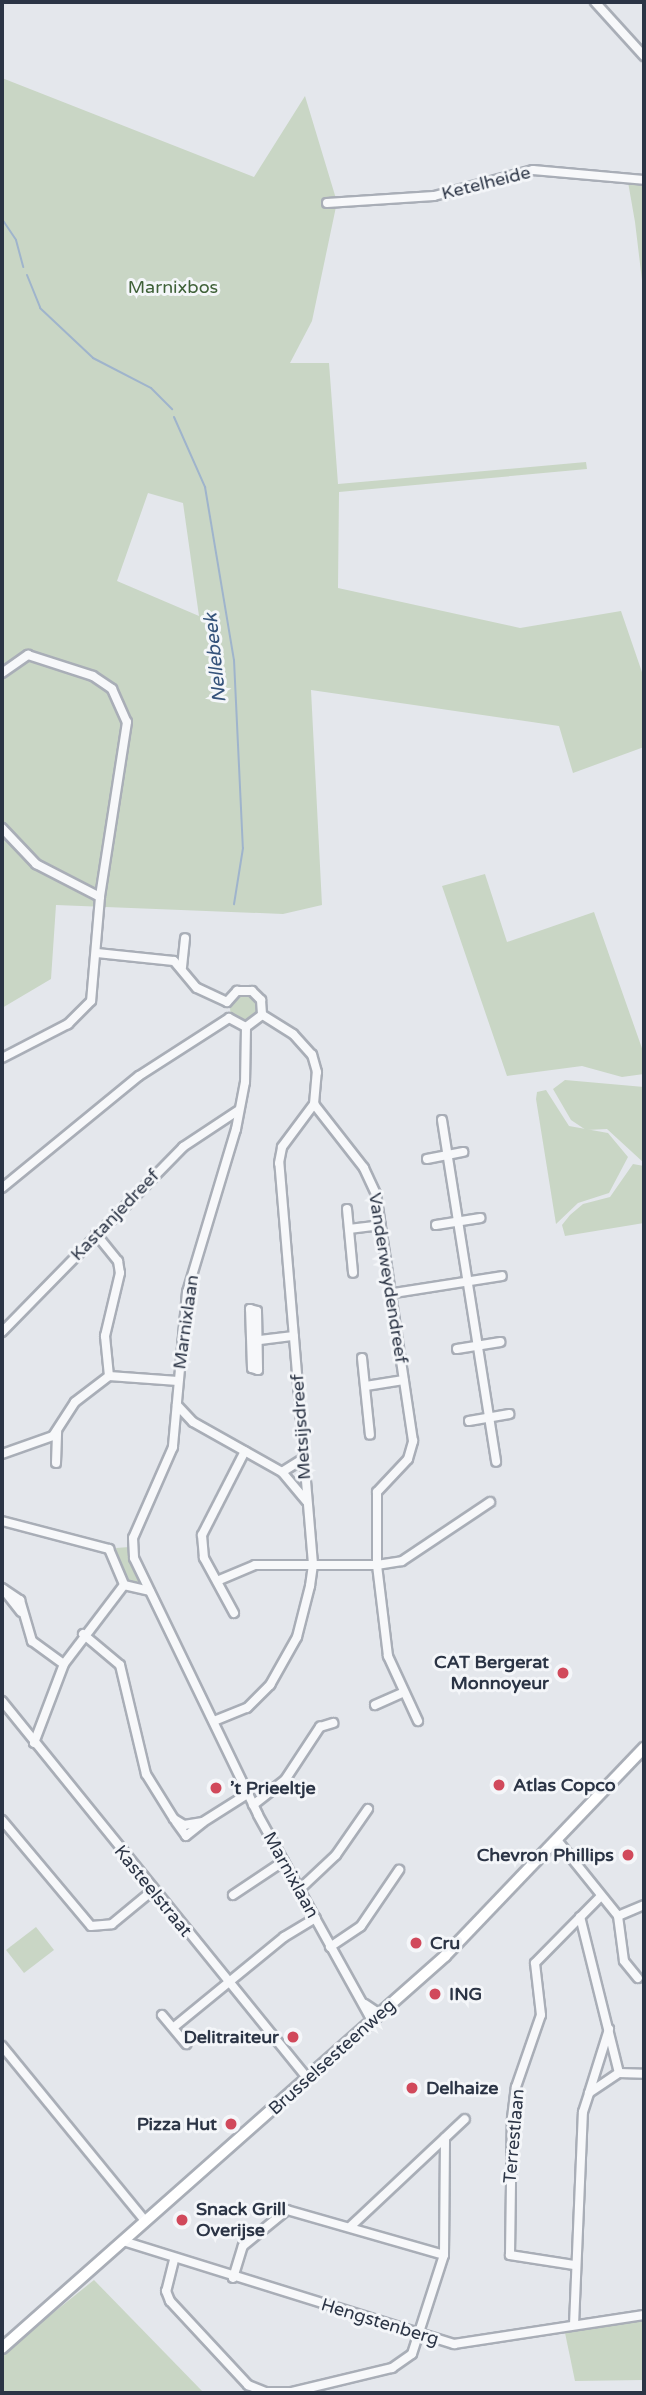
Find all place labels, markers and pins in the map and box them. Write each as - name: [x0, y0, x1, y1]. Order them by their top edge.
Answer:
- place label: CAT Bergerat Monnoyeur: [434, 1652, 549, 1694]
- marker: CAT Bergerat Monnoyeur: [555, 1665, 571, 1681]
- place label: Atlas Copco: [513, 1774, 616, 1796]
- place label: ’t Prieeltje: [230, 1777, 316, 1799]
- marker: Atlas Copco: [491, 1777, 507, 1793]
- marker: ’t Prieeltje: [208, 1780, 224, 1796]
- place label: Chevron Phillips: [477, 1844, 614, 1866]
- marker: Chevron Phillips: [620, 1847, 636, 1863]
- place label: Cru: [430, 1932, 460, 1954]
- marker: Cru: [408, 1935, 424, 1951]
- place label: ING: [449, 1983, 482, 2005]
- marker: ING: [427, 1986, 443, 2002]
- place label: Delitraiteur: [184, 2026, 279, 2048]
- marker: Delitraiteur: [285, 2029, 301, 2045]
- place label: Delhaize: [426, 2077, 499, 2099]
- marker: Delhaize: [404, 2080, 420, 2096]
- place label: Pizza Hut: [137, 2113, 217, 2135]
- marker: Pizza Hut: [223, 2116, 239, 2132]
- place label: Snack Grill Overijse: [196, 2199, 286, 2242]
- marker: Snack Grill Overijse: [174, 2212, 190, 2228]

